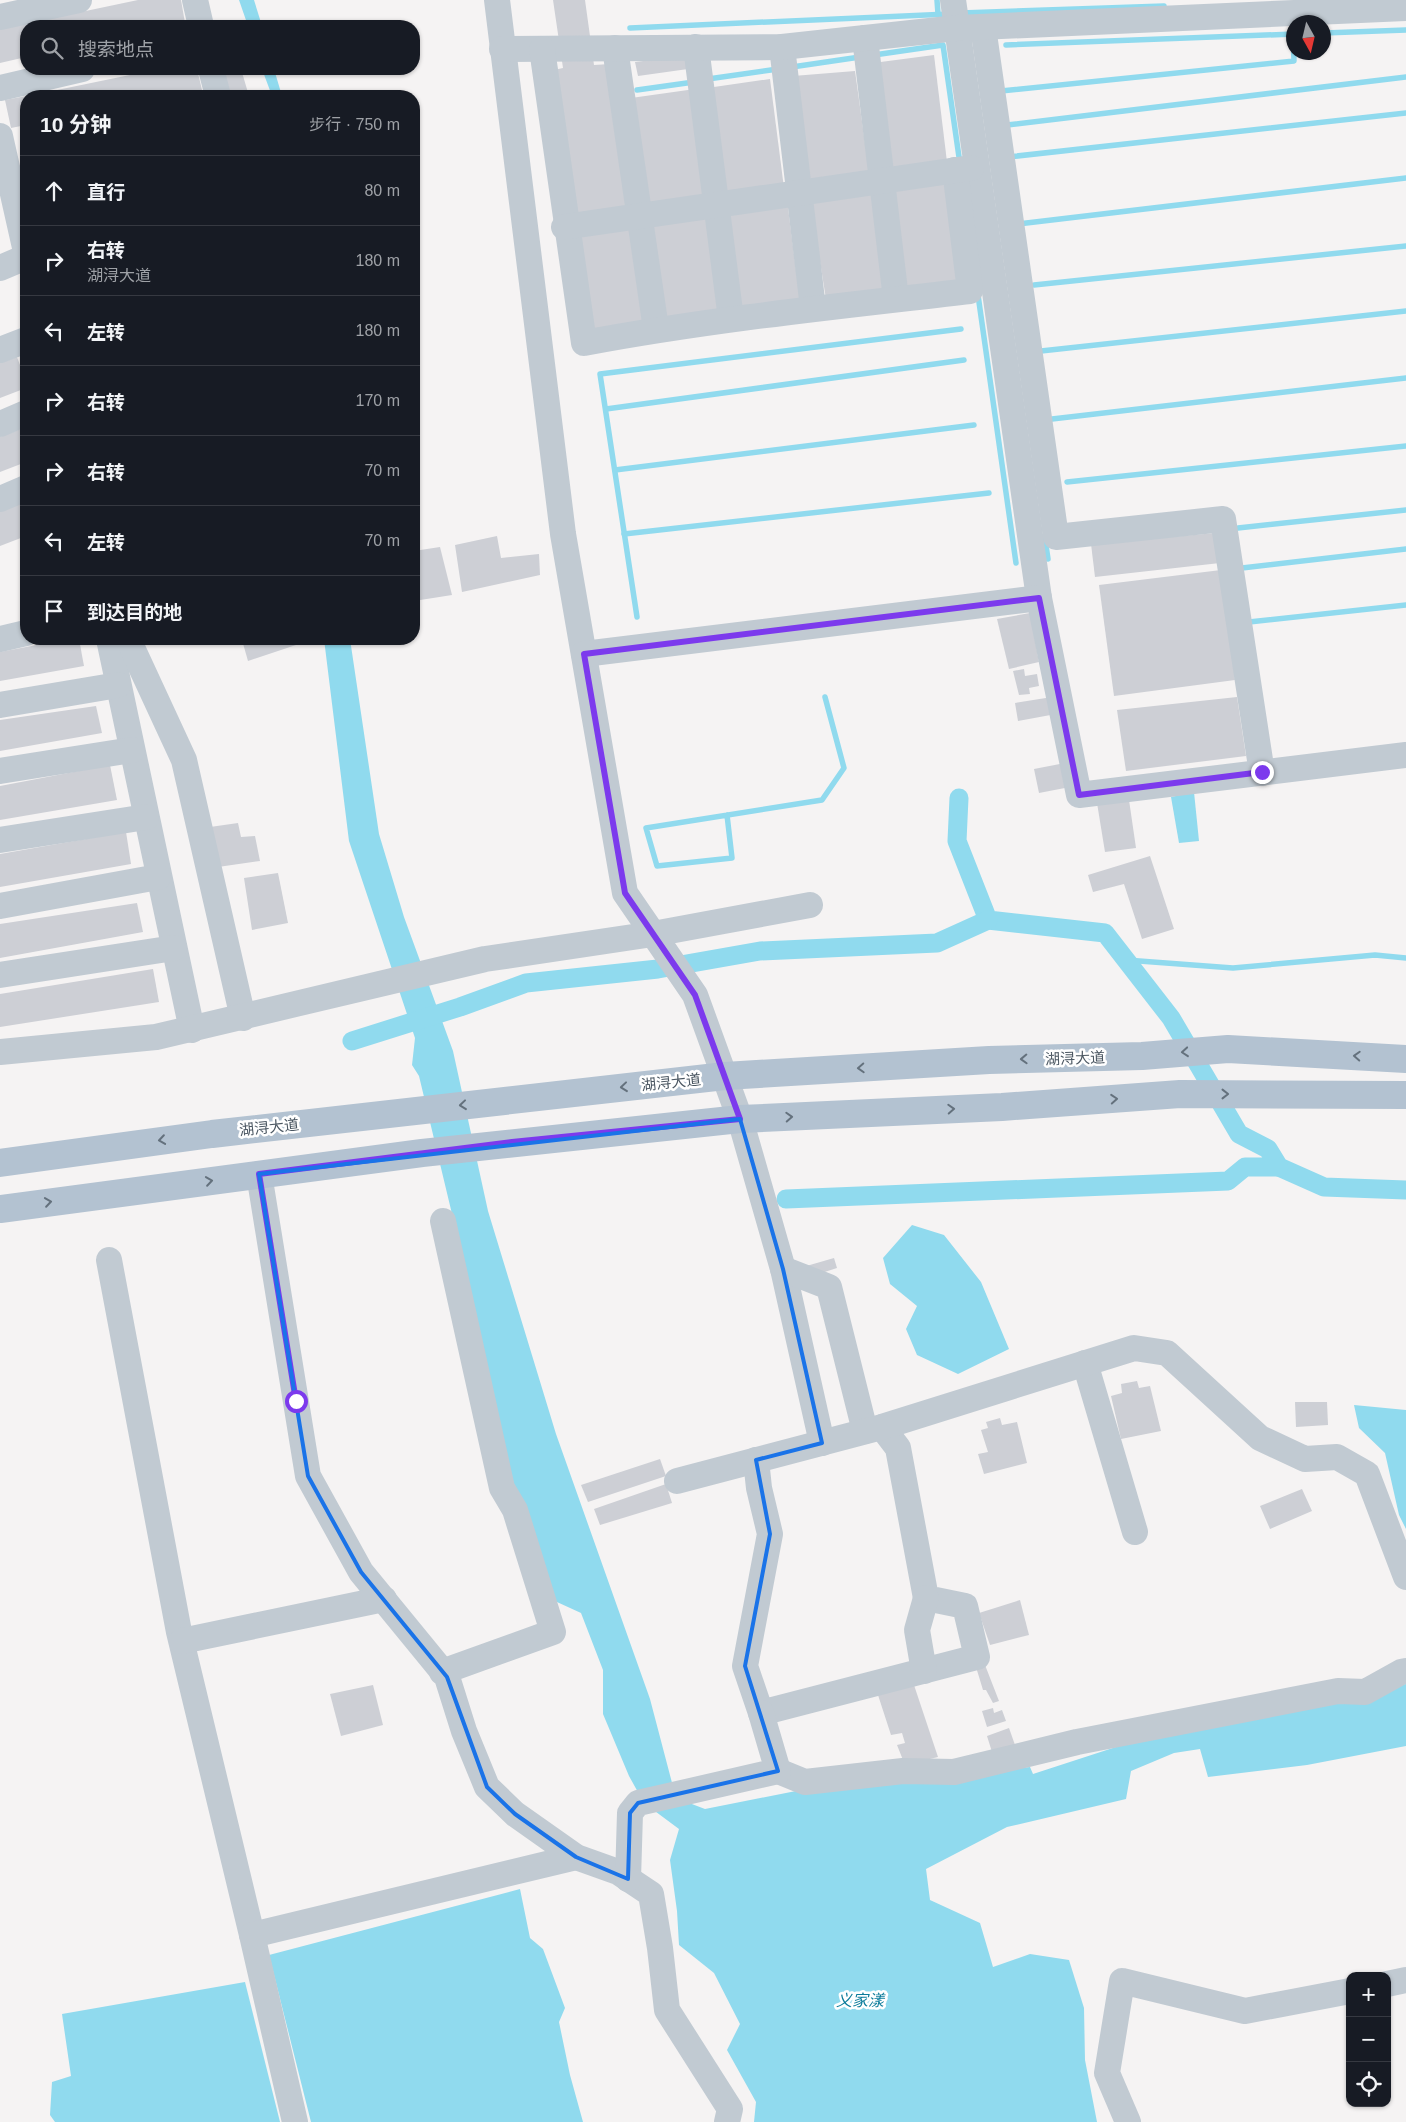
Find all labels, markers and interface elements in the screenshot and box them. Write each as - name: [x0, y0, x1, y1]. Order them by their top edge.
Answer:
- north arrow: [1286, 15, 1331, 60]
- search box: [20, 20, 420, 75]
- icon: search: [38, 34, 66, 62]
- text: 搜索地点: [78, 39, 154, 60]
- text: 10 分钟: [40, 113, 111, 136]
- text: 步行 · 750 m: [309, 116, 400, 133]
- icon: ahead: [40, 177, 68, 205]
- text: 直行: [87, 182, 125, 203]
- text: 80 m: [364, 182, 400, 199]
- text: 右转: [87, 240, 125, 261]
- icon: right: [40, 247, 68, 275]
- text: 180 m: [356, 252, 400, 269]
- text: 湖浔大道: [87, 267, 151, 284]
- icon: left: [40, 317, 68, 345]
- text: 左转: [87, 322, 125, 343]
- text: 180 m: [356, 322, 400, 339]
- icon: right: [40, 387, 68, 415]
- text: 右转: [87, 392, 125, 413]
- text: 170 m: [356, 392, 400, 409]
- icon: right: [40, 457, 68, 485]
- text: 右转: [87, 462, 125, 483]
- text: 70 m: [364, 462, 400, 479]
- icon: left: [40, 527, 68, 555]
- text: 左转: [87, 532, 125, 553]
- text: 70 m: [364, 532, 400, 549]
- icon: arrive: [40, 597, 68, 625]
- text: 到达目的地: [87, 602, 182, 623]
- route end: [1251, 761, 1274, 784]
- one-way arrow: [1181, 1047, 1189, 1058]
- street label: 湖浔大道: [1045, 1048, 1105, 1068]
- one-way arrow: [1353, 1050, 1361, 1061]
- one-way arrow: [1019, 1054, 1027, 1065]
- one-way arrow: [857, 1062, 865, 1073]
- street label: 湖浔大道: [640, 1070, 702, 1094]
- one-way arrow: [620, 1081, 628, 1092]
- one-way arrow: [1222, 1089, 1229, 1099]
- one-way arrow: [1110, 1093, 1118, 1104]
- one-way arrow: [458, 1099, 466, 1110]
- one-way arrow: [948, 1104, 956, 1114]
- one-way arrow: [785, 1111, 793, 1122]
- street label: 湖浔大道: [238, 1115, 300, 1139]
- one-way arrow: [158, 1135, 167, 1145]
- one-way arrow: [206, 1176, 214, 1187]
- one-way arrow: [44, 1198, 53, 1208]
- route start: [285, 1390, 308, 1413]
- map controls: [1346, 1972, 1391, 2107]
- button: +: [1346, 1972, 1391, 2017]
- water label: 义家漾: [836, 1992, 886, 2009]
- button: −: [1346, 2017, 1391, 2062]
- button: locate: [1346, 2062, 1391, 2107]

